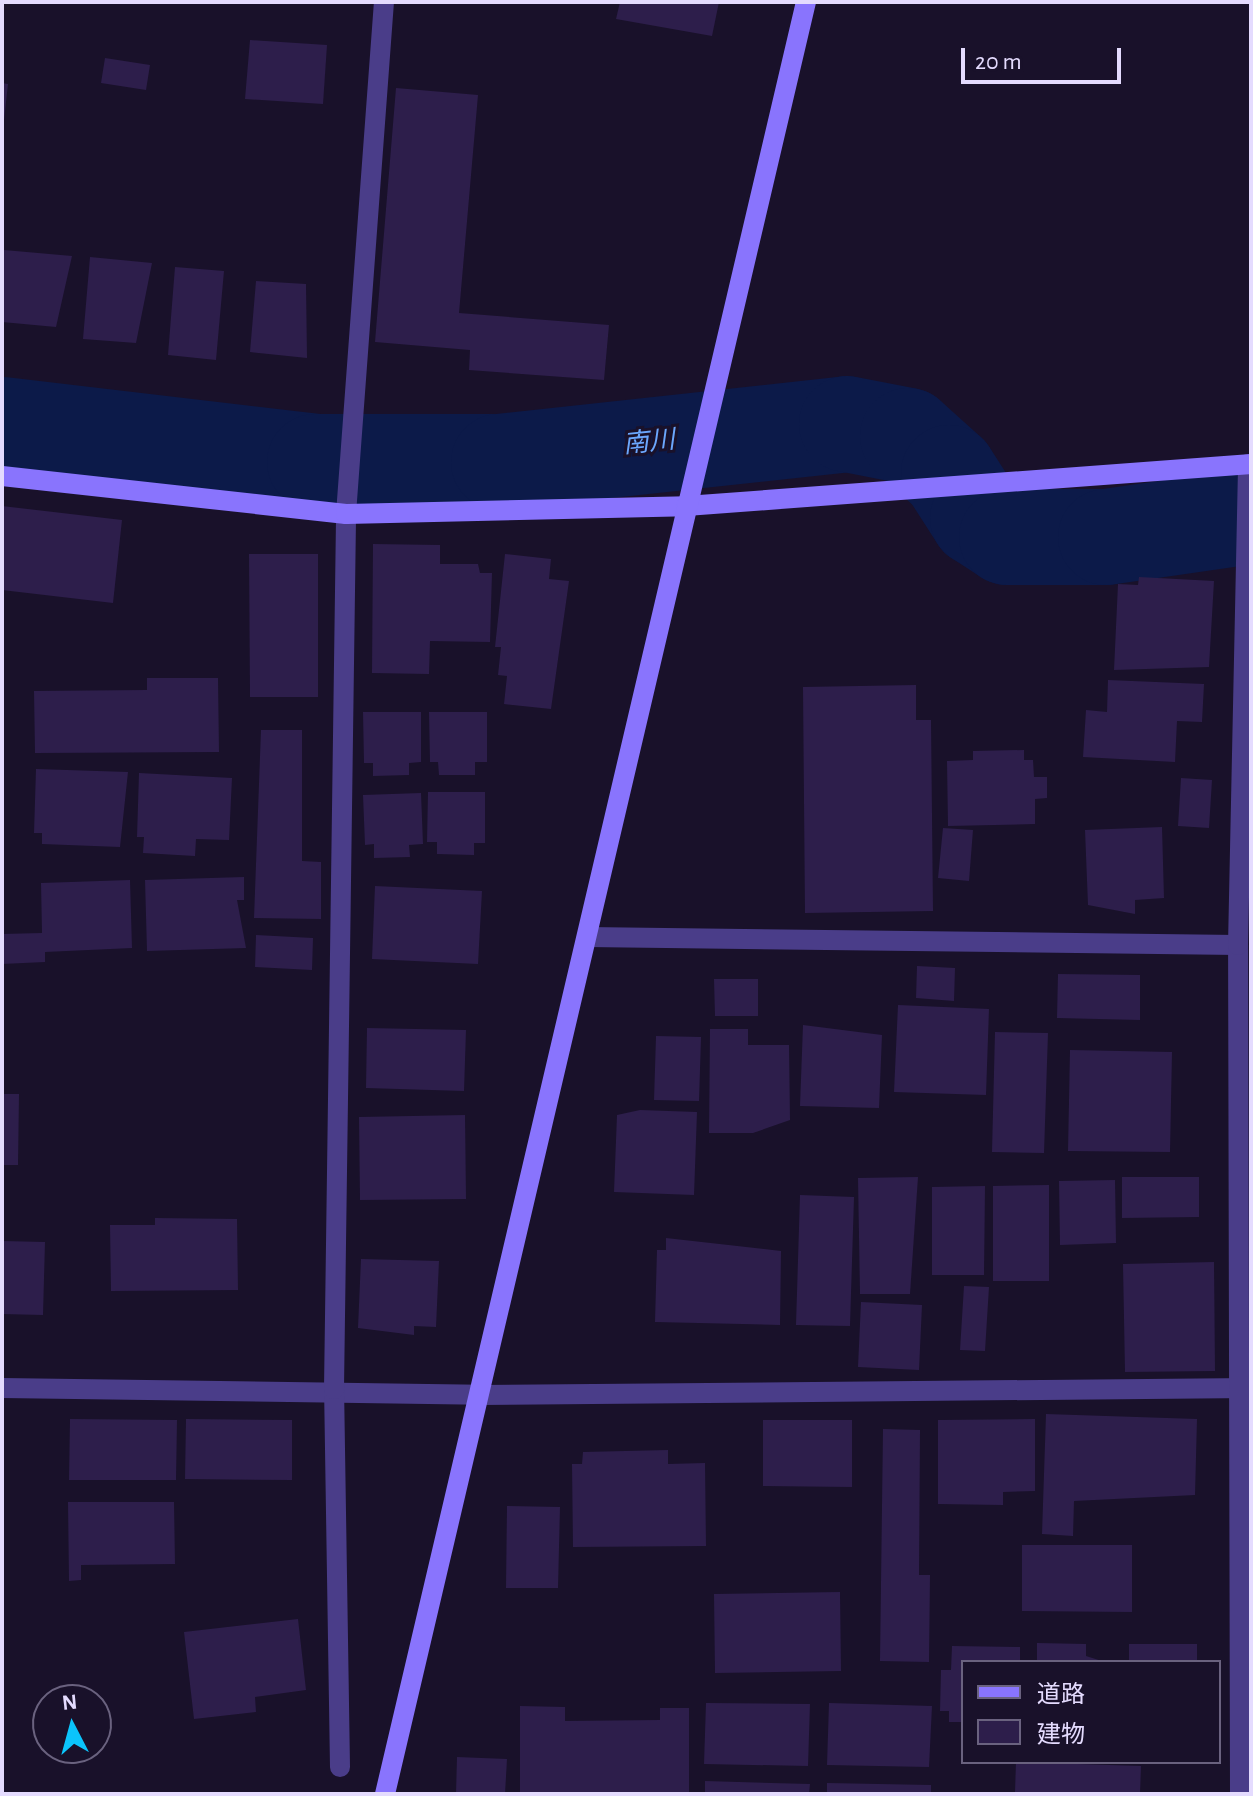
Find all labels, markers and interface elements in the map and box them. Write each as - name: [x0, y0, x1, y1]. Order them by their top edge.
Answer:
- scale bar: [965, 32, 1125, 82]
- text: 20 m: [975, 50, 1022, 74]
- water label: 南川: [622, 425, 676, 461]
- legend: [961, 1660, 1221, 1764]
- text: 道路: [1037, 1683, 1085, 1707]
- north arrow: [32, 1684, 112, 1764]
- text: N: [61, 1690, 78, 1714]
- text: 建物: [1037, 1723, 1085, 1747]

